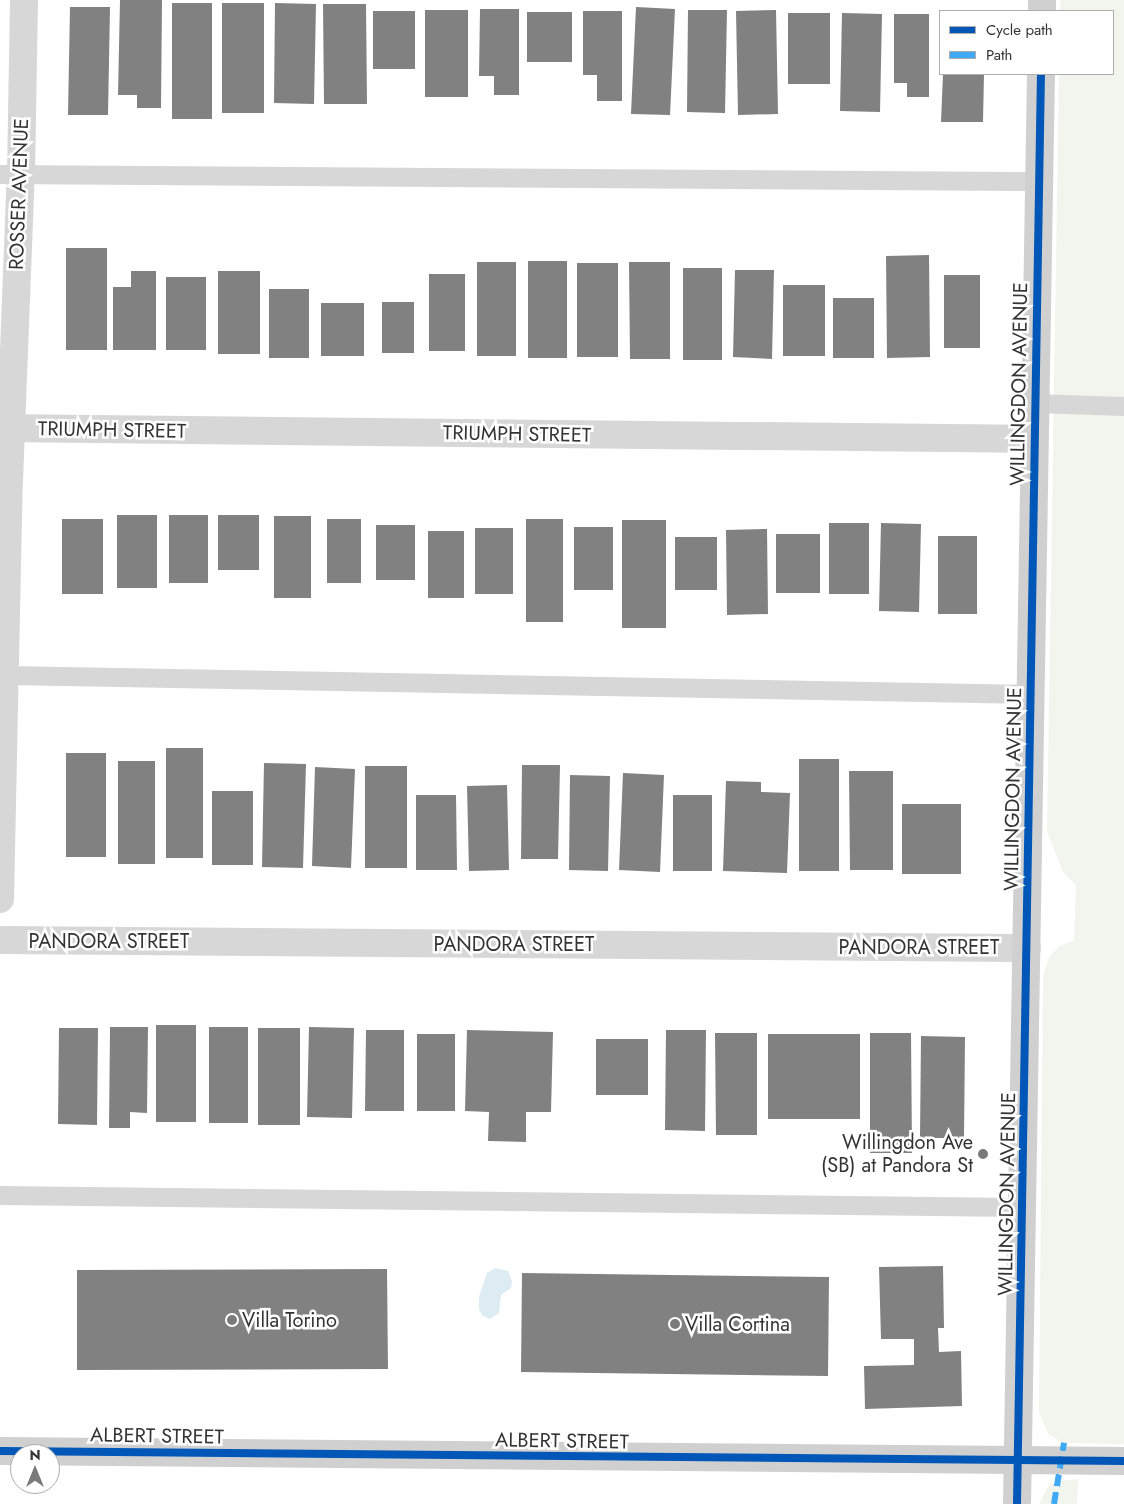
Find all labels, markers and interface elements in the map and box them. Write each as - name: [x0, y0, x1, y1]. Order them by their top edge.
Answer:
- legend: [939, 10, 1114, 75]
- text: Cycle path: [986, 19, 1053, 41]
- text: Path: [986, 44, 1012, 66]
- street label: ROSSER AVENUE: [4, 118, 34, 270]
- street label: WILLINGDON AVENUE: [1005, 282, 1033, 486]
- street label: TRIUMPH STREET: [38, 417, 186, 443]
- street label: TRIUMPH STREET: [443, 421, 591, 447]
- street label: WILLINGDON AVENUE: [999, 687, 1027, 891]
- street label: PANDORA STREET: [29, 929, 189, 953]
- street label: PANDORA STREET: [434, 932, 594, 956]
- street label: PANDORA STREET: [839, 935, 999, 959]
- street label: WILLINGDON AVENUE: [993, 1092, 1021, 1296]
- place label: Willingdon Ave (SB) at Pandora St: [821, 1130, 973, 1177]
- marker: Willingdon Ave (SB) at Pandora St: [977, 1148, 989, 1160]
- place label: Villa Torino: [242, 1308, 337, 1332]
- place label: Villa Cortina: [685, 1312, 790, 1336]
- marker: Villa Torino: [226, 1314, 238, 1326]
- marker: Villa Cortina: [669, 1318, 681, 1330]
- street label: ALBERT STREET: [90, 1423, 224, 1449]
- street label: ALBERT STREET: [495, 1428, 629, 1454]
- north arrow: [10, 1444, 60, 1494]
- text: N: [29, 1445, 41, 1465]

